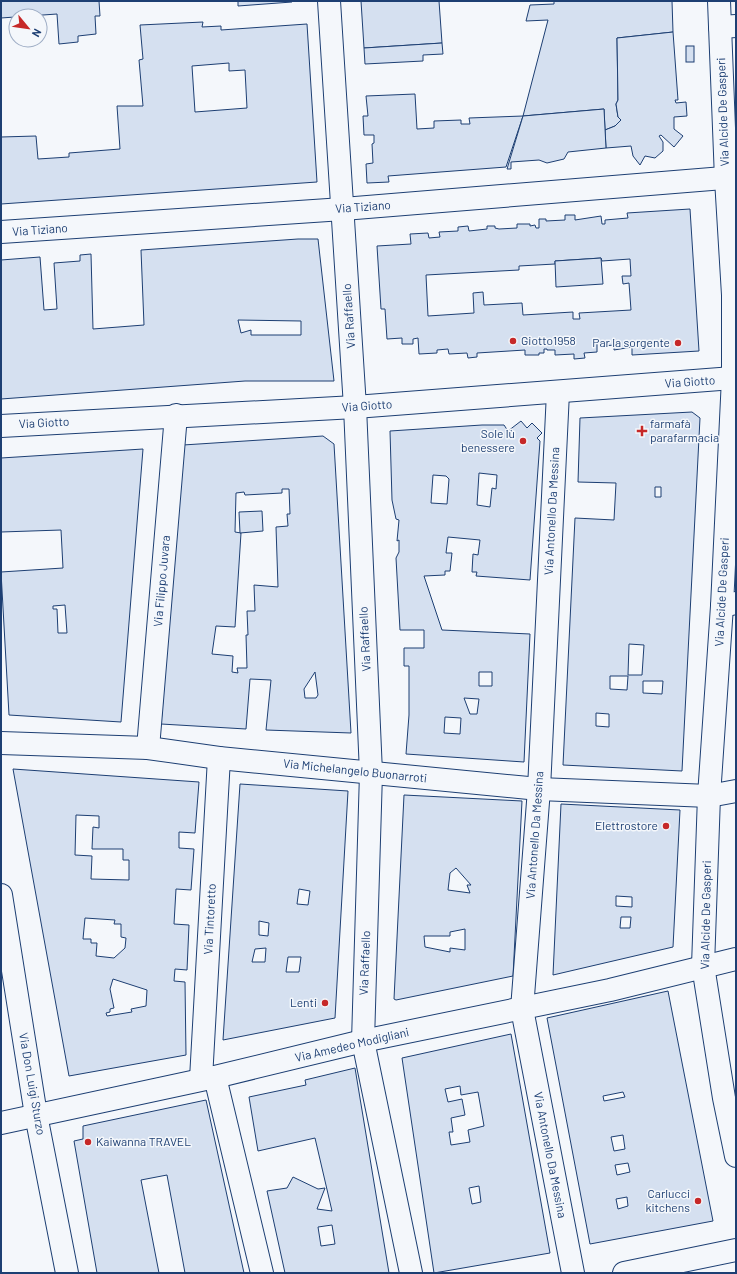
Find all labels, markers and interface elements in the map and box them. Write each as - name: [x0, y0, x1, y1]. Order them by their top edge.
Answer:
- north arrow: [8, 8, 48, 48]
- text: N: [30, 27, 45, 39]
- street label: Via Alcide De Gasperi: [713, 57, 731, 167]
- street label: Via Tiziano: [335, 197, 391, 215]
- street label: Via Tiziano: [12, 220, 68, 238]
- street label: Via Raffaello: [339, 283, 357, 349]
- place label: Giotto1958: [521, 333, 576, 347]
- place label: Par la sorgente: [592, 335, 670, 349]
- marker: Giotto1958: [508, 336, 518, 346]
- marker: Par la sorgente: [673, 338, 683, 348]
- street label: Via Giotto: [664, 372, 716, 390]
- street label: Via Giotto: [341, 396, 393, 414]
- street label: Via Giotto: [18, 414, 70, 430]
- place label: farmafà parafarmacia: [650, 416, 719, 444]
- place label: Sole lù benessere: [461, 426, 515, 454]
- marker: farmafà parafarmacia: [637, 426, 647, 436]
- marker: Sole lù benessere: [518, 436, 528, 446]
- street label: Via Antonello Da Messina: [541, 447, 561, 575]
- street label: Via Filippo Juvara: [150, 534, 172, 627]
- street label: Via Alcide De Gasperi: [711, 537, 731, 647]
- street label: Via Raffaello: [355, 606, 373, 672]
- street label: Via Michelangelo Buonarroti: [282, 755, 428, 785]
- street label: Via Antonello Da Messina: [523, 771, 545, 899]
- place label: Elettrostore: [595, 818, 658, 832]
- marker: Elettrostore: [661, 821, 671, 831]
- street label: Via Alcide De Gasperi: [697, 860, 713, 970]
- street label: Via Tintoretto: [200, 883, 218, 955]
- street label: Via Raffaello: [356, 930, 372, 996]
- place label: Lenti: [290, 995, 317, 1009]
- marker: Lenti: [320, 998, 330, 1008]
- street label: Via Amedeo Modigliani: [293, 1024, 410, 1064]
- street label: Via Don Luigi Sturzo: [17, 1032, 49, 1136]
- street label: Via Antonello Da Messina: [532, 1091, 570, 1219]
- place label: Kaiwanna TRAVEL: [96, 1134, 191, 1148]
- marker: Kaiwanna TRAVEL: [83, 1137, 93, 1147]
- place label: Carlucci kitchens: [645, 1186, 690, 1214]
- marker: Carlucci kitchens: [693, 1196, 703, 1206]

